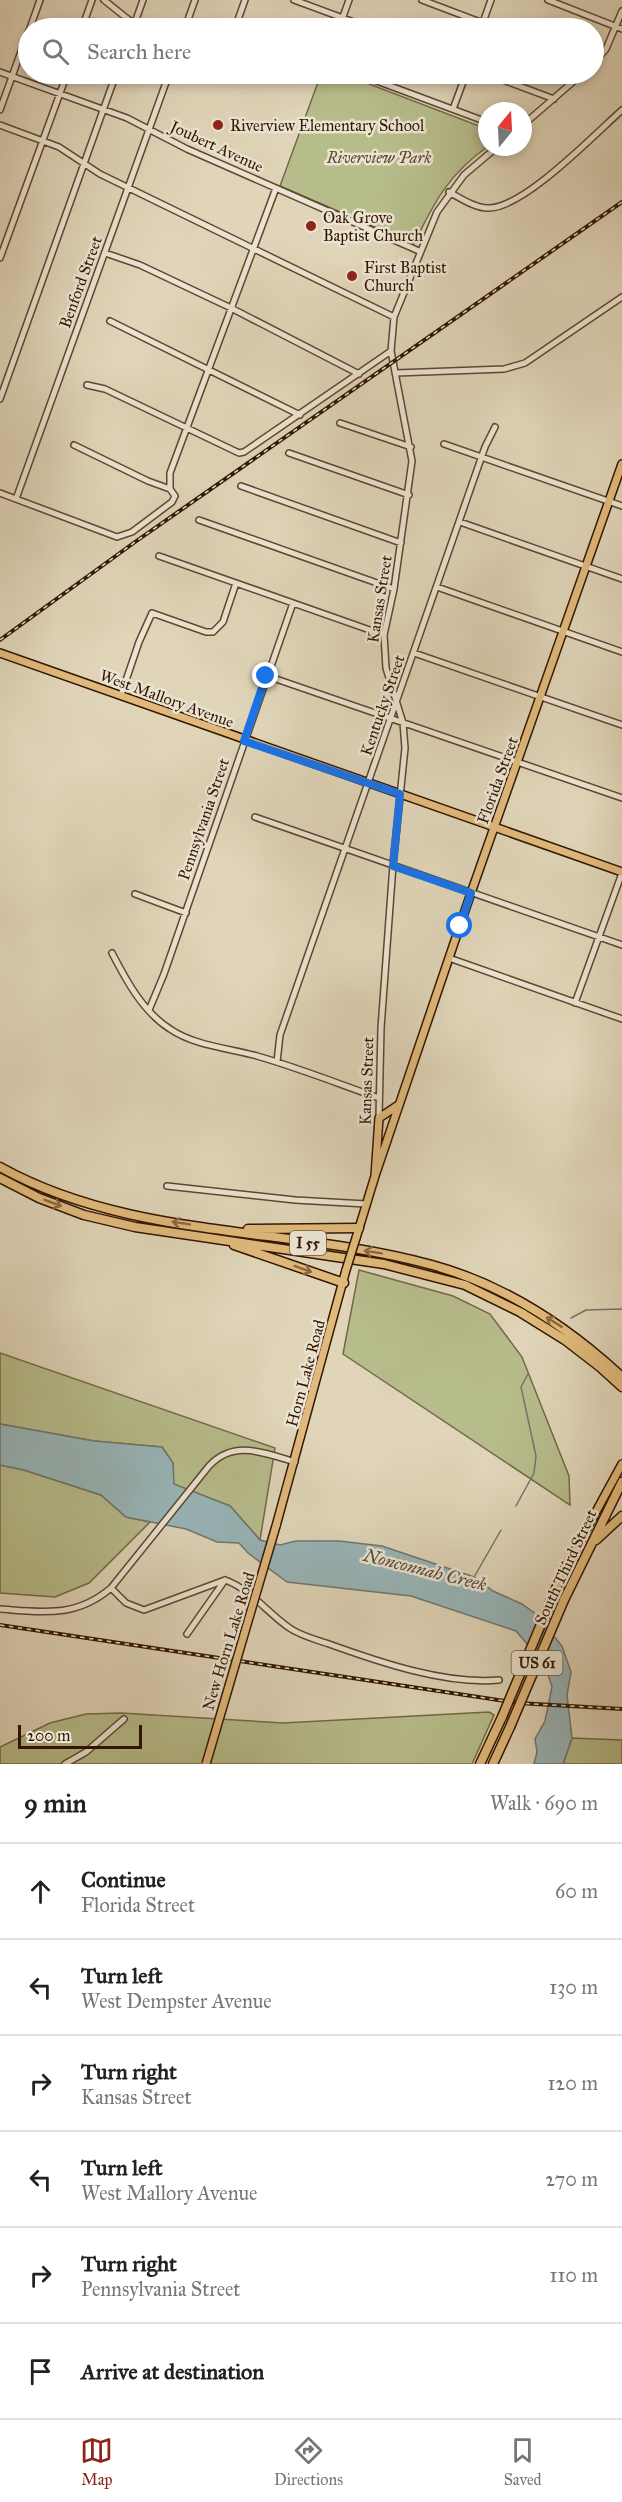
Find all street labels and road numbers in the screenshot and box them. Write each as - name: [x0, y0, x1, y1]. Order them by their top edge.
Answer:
- street label: Joubert Avenue: [165, 116, 267, 177]
- street label: Benford Street: [55, 233, 106, 331]
- street label: Kansas Street: [363, 554, 396, 644]
- street label: Kentucky Street: [356, 652, 409, 758]
- street label: West Mallory Avenue: [97, 665, 237, 732]
- street label: Florida Street: [473, 734, 522, 826]
- street label: Pennsylvania Street: [174, 755, 233, 883]
- street label: Kansas Street: [355, 1036, 378, 1126]
- road number: I 55: [290, 1231, 326, 1255]
- street label: Horn Lake Road: [282, 1318, 329, 1429]
- street label: South Third Street: [530, 1506, 601, 1628]
- street label: New Horn Lake Road: [198, 1570, 259, 1713]
- road number: US 61: [512, 1651, 562, 1675]

